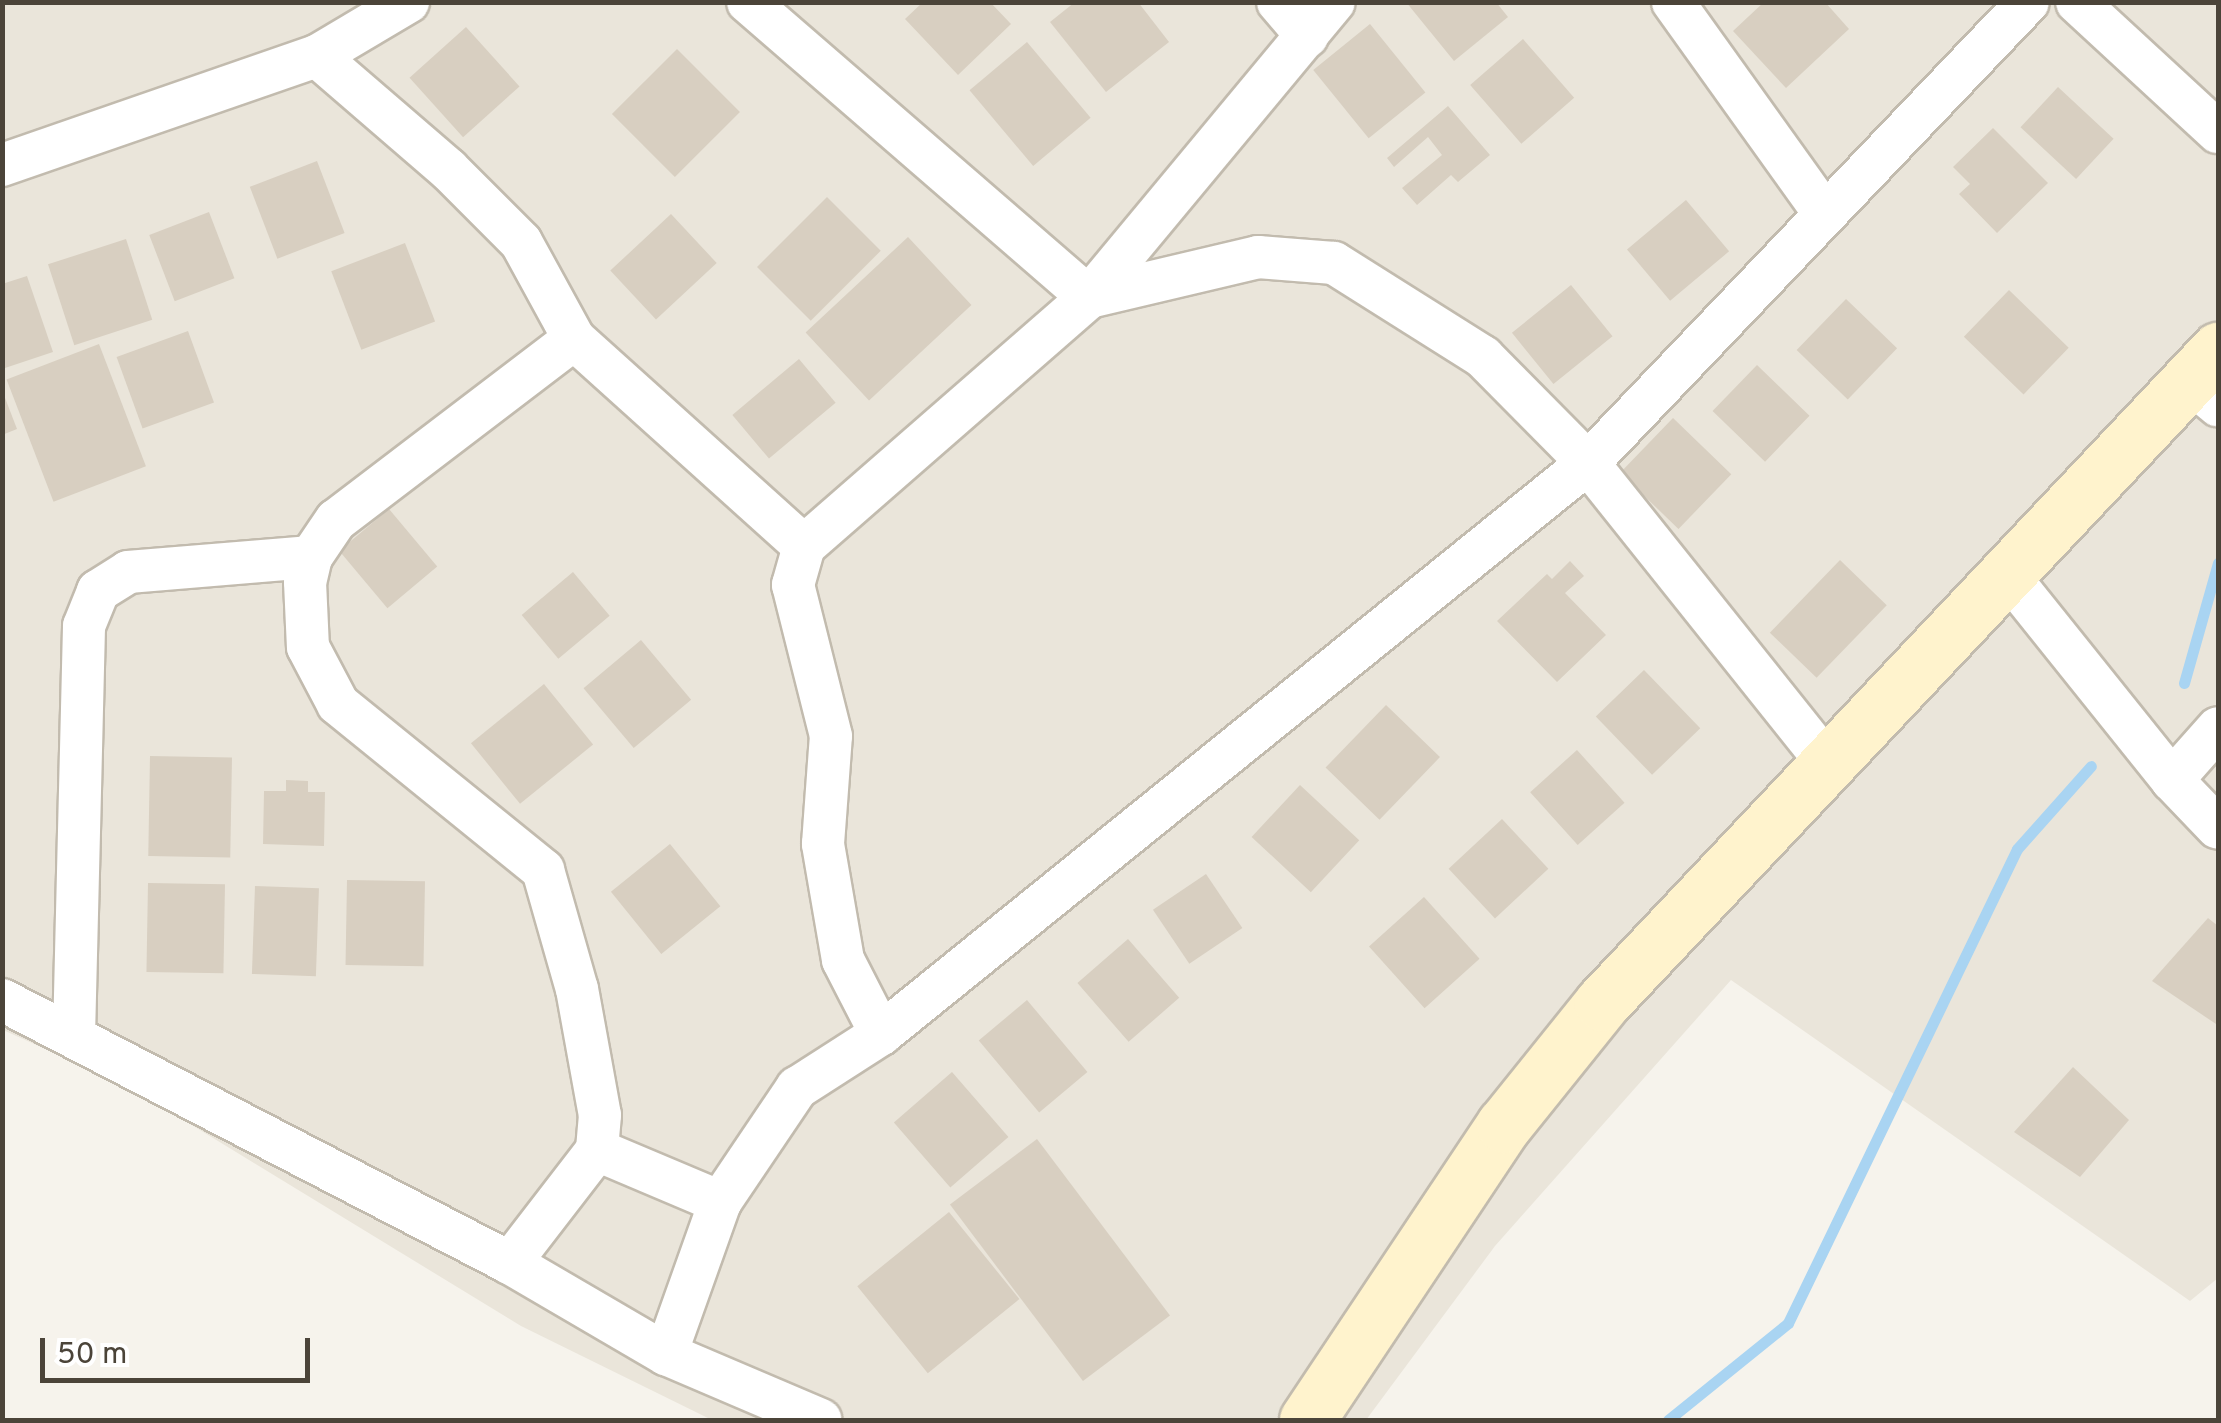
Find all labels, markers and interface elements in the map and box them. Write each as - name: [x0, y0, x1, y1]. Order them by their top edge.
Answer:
- scale bar: [45, 1318, 315, 1380]
- text: 50 m: [57, 1337, 127, 1374]

